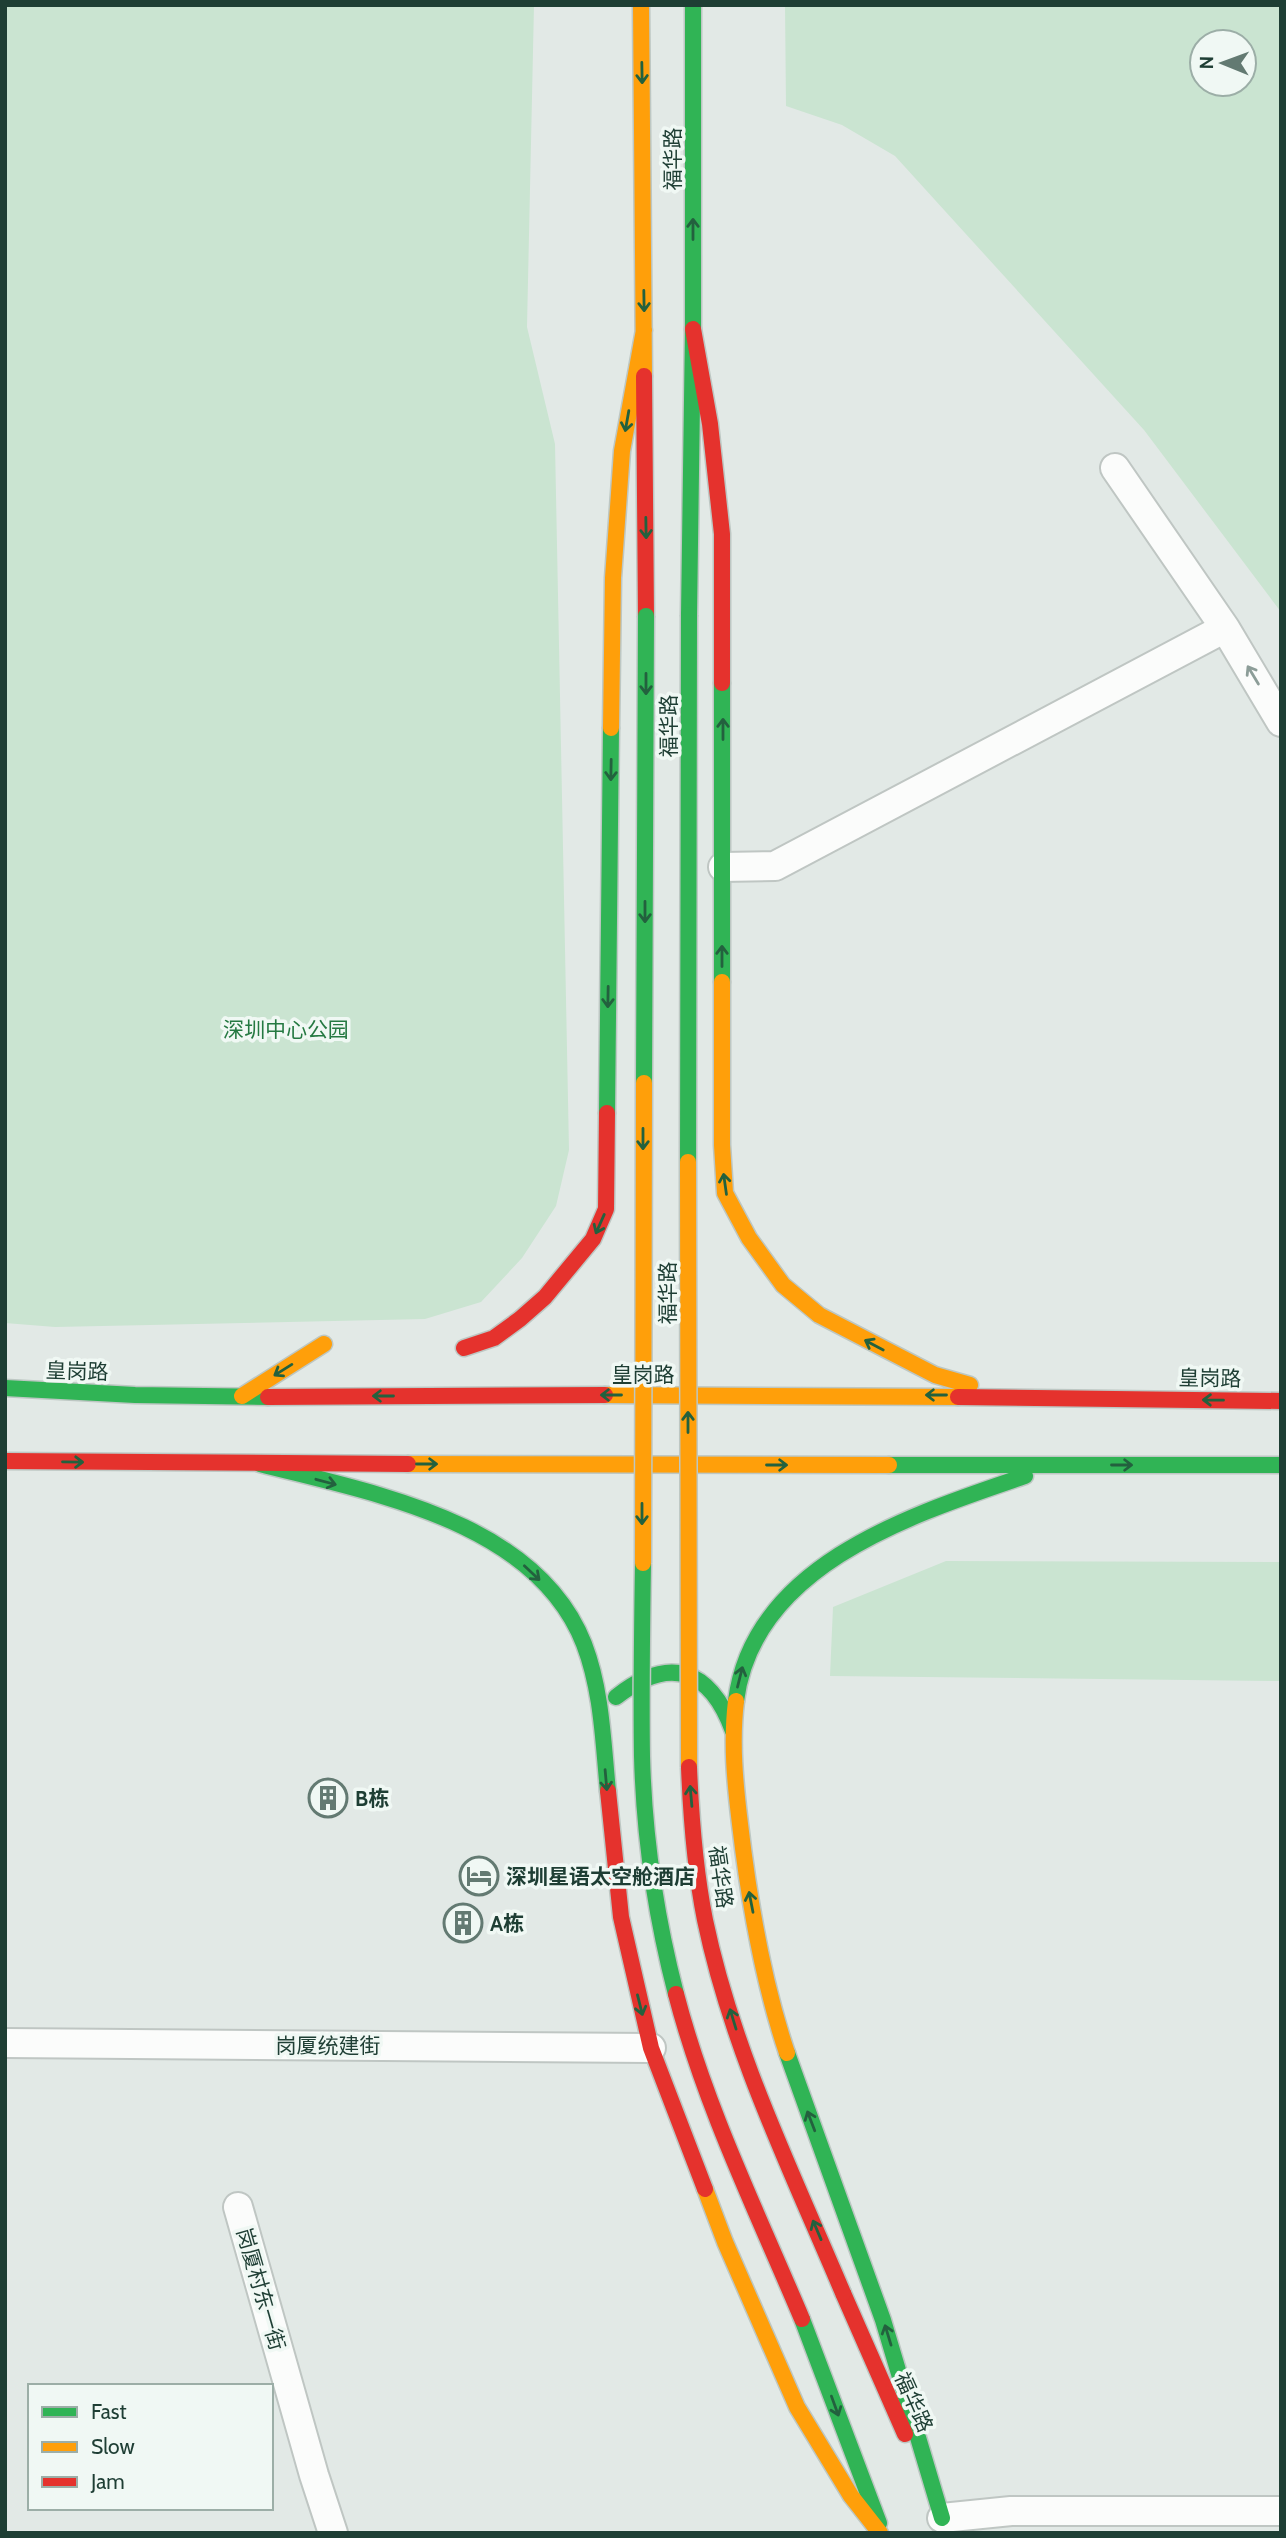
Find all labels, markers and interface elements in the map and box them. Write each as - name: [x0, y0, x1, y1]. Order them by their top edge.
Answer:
- north arrow: [1188, 28, 1258, 98]
- text: N: [1195, 56, 1218, 70]
- one-way arrow: [635, 62, 648, 85]
- street label: 福华路: [660, 128, 685, 191]
- one-way arrow: [686, 217, 700, 240]
- one-way arrow: [637, 289, 651, 312]
- one-way arrow: [620, 409, 633, 432]
- one-way arrow: [639, 517, 653, 540]
- one-way arrow: [1245, 666, 1259, 686]
- one-way arrow: [639, 672, 653, 695]
- street label: 福华路: [656, 695, 681, 758]
- one-way arrow: [716, 718, 730, 741]
- one-way arrow: [604, 758, 618, 781]
- one-way arrow: [638, 900, 652, 923]
- one-way arrow: [715, 945, 729, 968]
- one-way arrow: [602, 986, 615, 1009]
- park label: 深圳中心公园: [223, 1017, 349, 1042]
- one-way arrow: [636, 1127, 650, 1150]
- one-way arrow: [719, 1173, 732, 1196]
- one-way arrow: [593, 1212, 606, 1234]
- street label: 福华路: [655, 1262, 680, 1325]
- one-way arrow: [864, 1338, 885, 1351]
- street label: 皇岗路: [45, 1357, 109, 1385]
- street label: 皇岗路: [612, 1362, 675, 1387]
- one-way arrow: [274, 1363, 293, 1378]
- street label: 皇岗路: [1178, 1365, 1242, 1391]
- one-way arrow: [599, 1388, 622, 1402]
- one-way arrow: [925, 1388, 948, 1402]
- one-way arrow: [372, 1389, 395, 1403]
- one-way arrow: [1201, 1393, 1224, 1406]
- one-way arrow: [681, 1410, 695, 1433]
- one-way arrow: [62, 1455, 85, 1469]
- one-way arrow: [415, 1457, 438, 1471]
- one-way arrow: [765, 1458, 788, 1472]
- one-way arrow: [1110, 1459, 1133, 1472]
- one-way arrow: [315, 1476, 337, 1489]
- one-way arrow: [635, 1502, 649, 1525]
- one-way arrow: [523, 1565, 541, 1581]
- one-way arrow: [734, 1666, 747, 1689]
- one-way arrow: [600, 1768, 613, 1791]
- building icon: B栋: [307, 1777, 349, 1819]
- one-way arrow: [684, 1785, 697, 1808]
- place label: B栋: [355, 1786, 389, 1811]
- street label: 福华路: [704, 1844, 738, 1910]
- hotel icon: 深圳星语太空舱酒店: [458, 1855, 500, 1897]
- place label: 深圳星语太空舱酒店: [506, 1864, 695, 1889]
- one-way arrow: [743, 1891, 757, 1914]
- building icon: A栋: [442, 1902, 484, 1944]
- place label: A栋: [490, 1911, 524, 1936]
- one-way arrow: [634, 1993, 647, 2016]
- one-way arrow: [725, 2008, 738, 2030]
- street label: 岗厦统建街: [276, 2033, 381, 2058]
- one-way arrow: [804, 2111, 816, 2133]
- one-way arrow: [810, 2220, 823, 2241]
- street label: 岗厦村东一街: [232, 2225, 290, 2353]
- one-way arrow: [881, 2324, 894, 2346]
- street label: 福华路: [890, 2368, 938, 2436]
- legend: [28, 2384, 273, 2510]
- one-way arrow: [829, 2394, 842, 2416]
- text: Fast: [91, 2399, 127, 2424]
- text: Slow: [91, 2434, 135, 2459]
- text: Jam: [90, 2469, 125, 2494]

